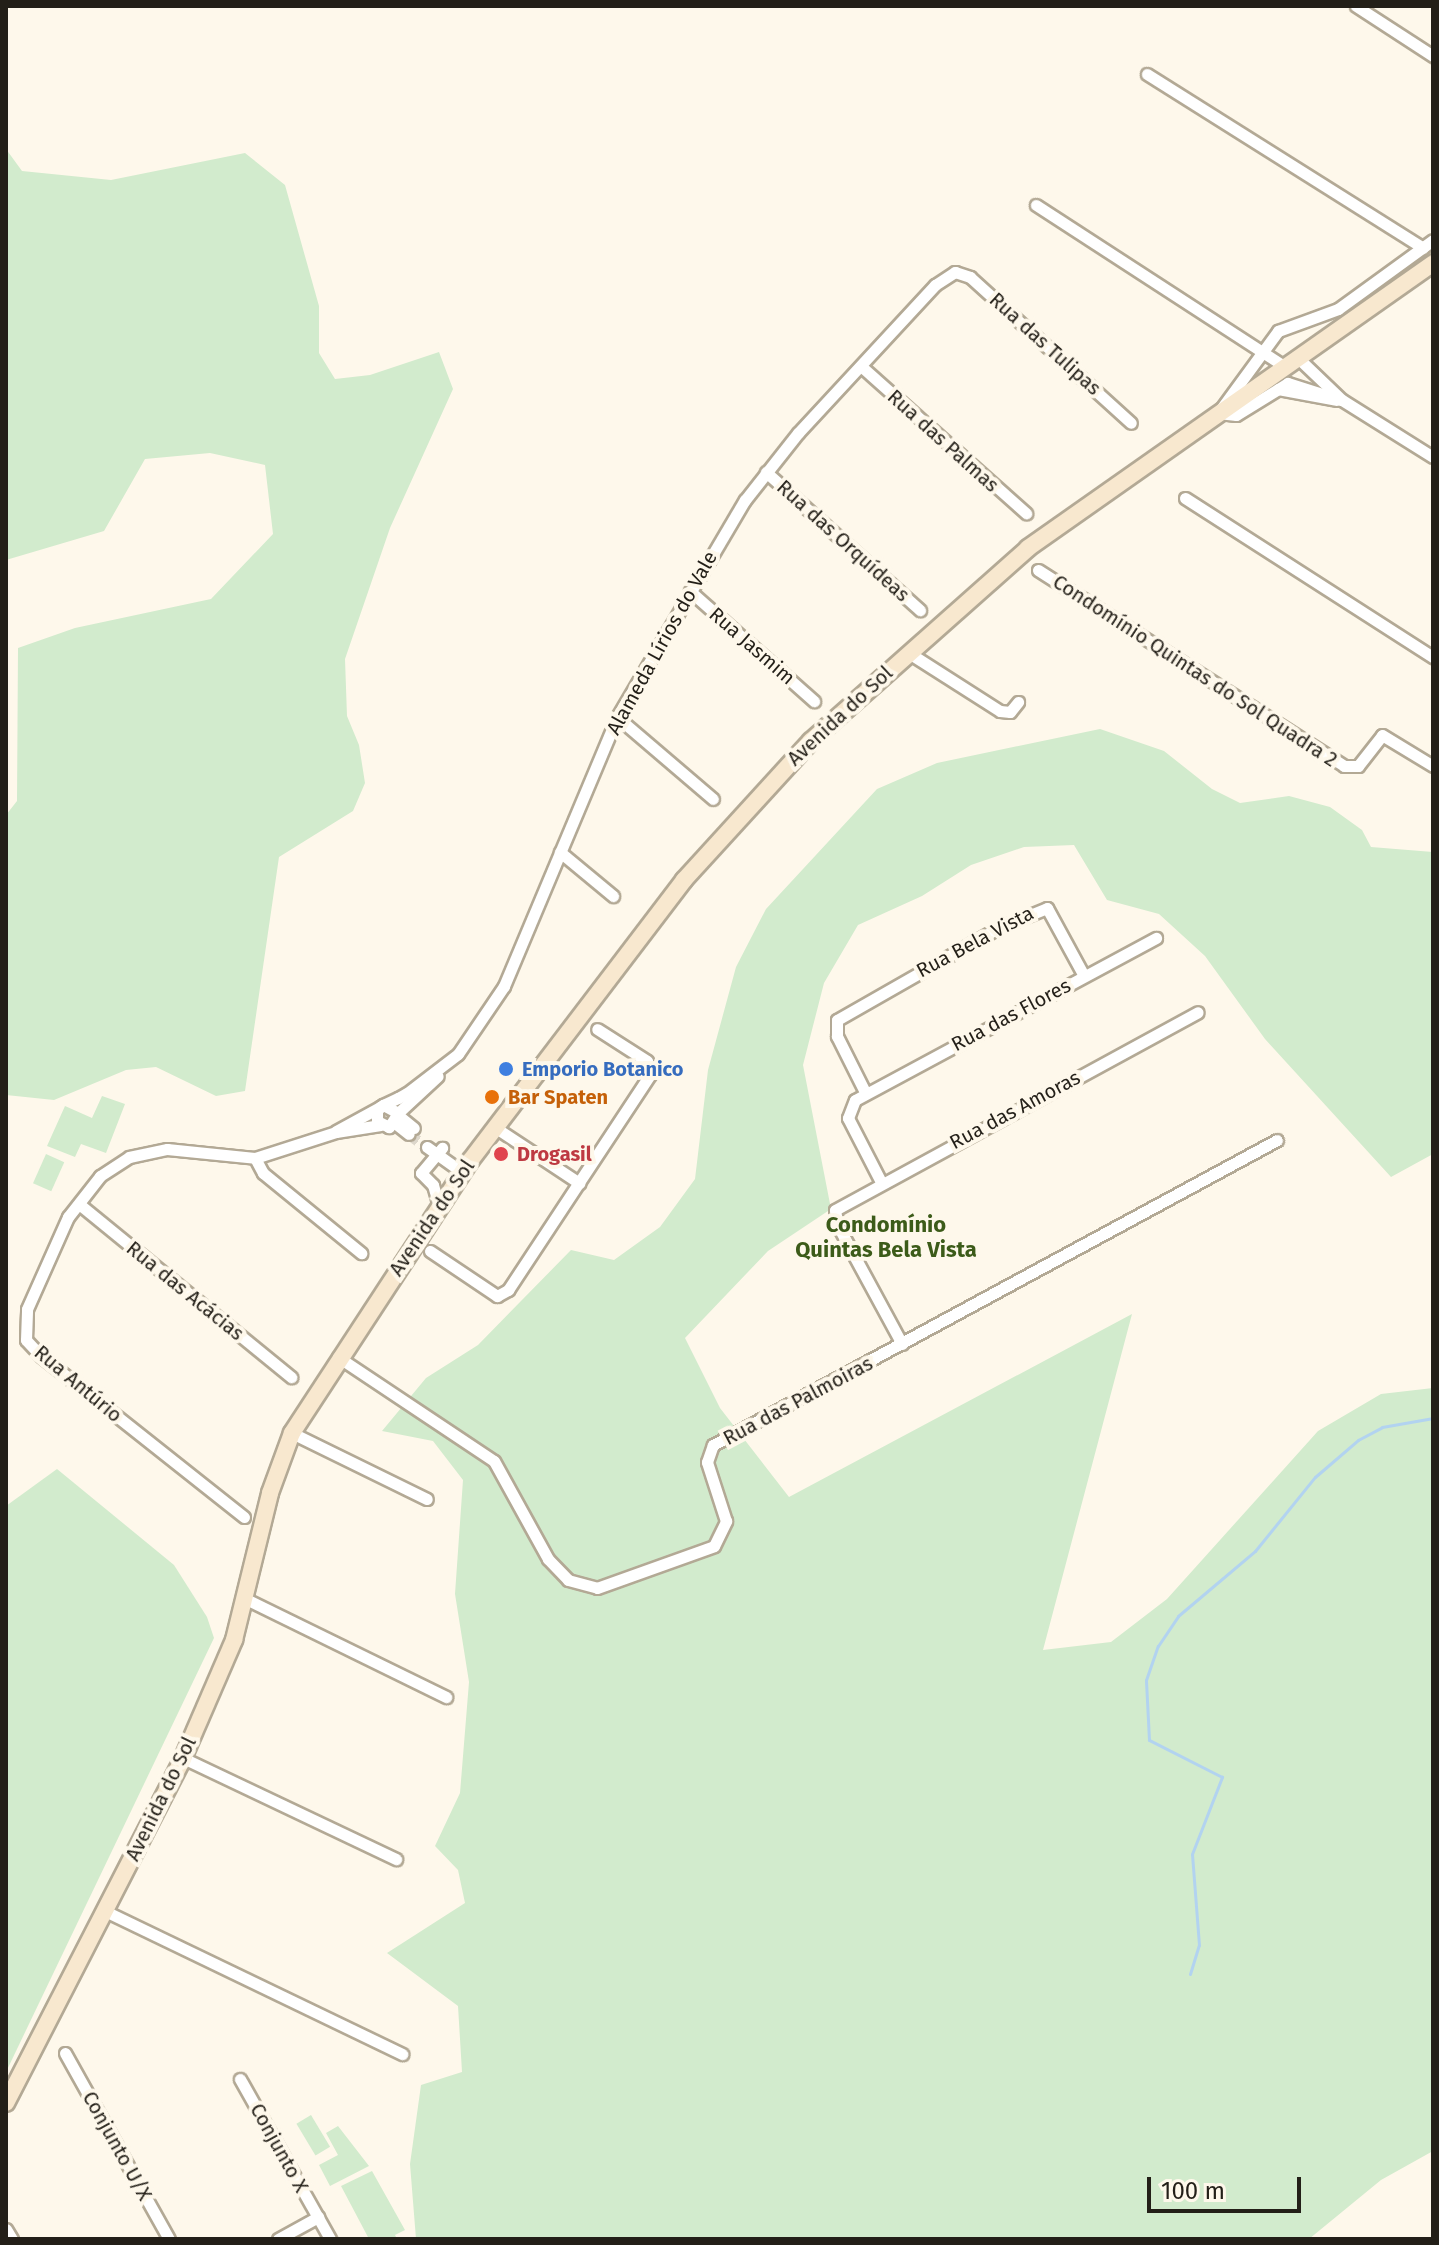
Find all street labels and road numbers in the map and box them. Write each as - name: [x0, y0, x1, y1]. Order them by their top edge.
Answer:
- street label: Rua das Tulipas: [984, 288, 1106, 400]
- street label: Rua das Palmas: [882, 385, 1004, 497]
- street label: Rua das Orquídeas: [772, 475, 914, 607]
- street label: Alameda Lírios do Vale: [602, 547, 722, 739]
- street label: Condomínio Quintas do Sol Quadra 2: [1048, 570, 1342, 772]
- street label: Rua Jasmim: [704, 602, 800, 690]
- street label: Avenida do Sol: [782, 661, 898, 771]
- street label: Rua Bela Vista: [912, 901, 1038, 983]
- street label: Rua das Flores: [947, 974, 1075, 1056]
- street label: Rua das Amoras: [946, 1065, 1084, 1155]
- street label: Avenida do Sol: [384, 1155, 480, 1281]
- street label: Rua das Acácias: [121, 1236, 249, 1346]
- street label: Rua Antúrio: [29, 1340, 127, 1428]
- street label: Rua das Palmoiras: [719, 1351, 877, 1451]
- street label: Avenida do Sol: [121, 1733, 201, 1865]
- street label: Conjunto U/X: [77, 2087, 157, 2205]
- street label: Conjunto X: [245, 2099, 313, 2197]

